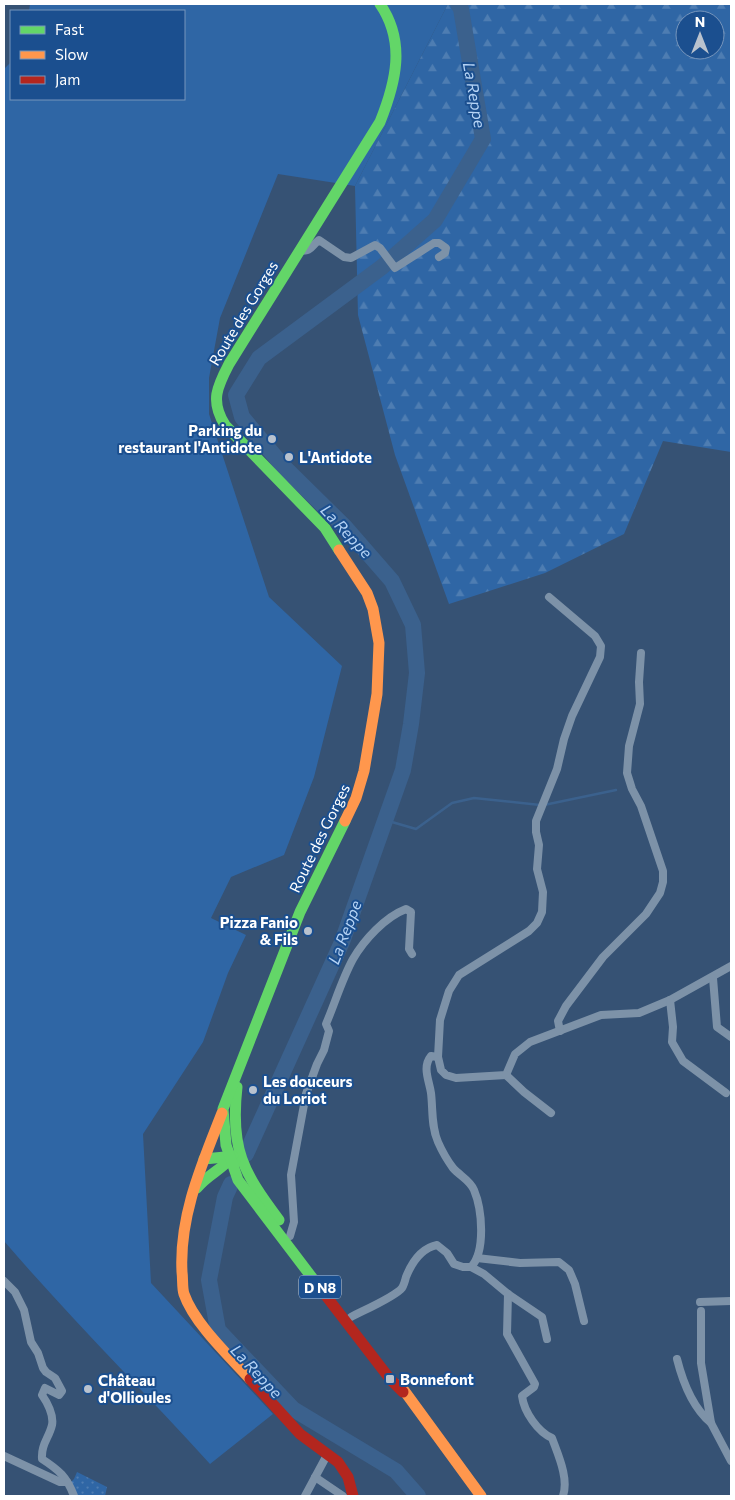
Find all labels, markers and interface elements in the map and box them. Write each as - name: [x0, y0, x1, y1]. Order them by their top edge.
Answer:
- legend: [10, 10, 185, 100]
- north arrow: [675, 10, 725, 60]
- text: N: [695, 13, 705, 30]
- text: Fast: [55, 20, 84, 38]
- text: Slow: [55, 45, 88, 63]
- water label: La Reppe: [460, 61, 490, 130]
- text: Jam: [55, 70, 80, 88]
- street label: Route des Gorges: [205, 257, 281, 368]
- place label: Parking du restaurant l'Antidote: [118, 421, 262, 456]
- marker: Parking du restaurant l'Antidote: [266, 433, 278, 445]
- place label: L'Antidote: [299, 448, 372, 466]
- marker: L'Antidote: [283, 451, 295, 463]
- water label: La Reppe: [317, 500, 377, 562]
- street label: Route des Gorges: [285, 781, 353, 895]
- water label: La Reppe: [323, 897, 365, 967]
- place label: Pizza Fanio & Fils: [220, 913, 298, 948]
- marker: Pizza Fanio & Fils: [302, 925, 314, 937]
- place label: Les douceurs du Loriot: [263, 1072, 352, 1107]
- marker: Les douceurs du Loriot: [247, 1084, 259, 1096]
- road number: D N8: [299, 1275, 341, 1298]
- water label: La Reppe: [227, 1340, 287, 1402]
- place label: Bonnefont: [400, 1370, 474, 1388]
- place label: Château d'Ollioules: [98, 1371, 171, 1406]
- marker: Bonnefont: [384, 1373, 396, 1385]
- marker: Château d'Ollioules: [82, 1383, 94, 1395]

